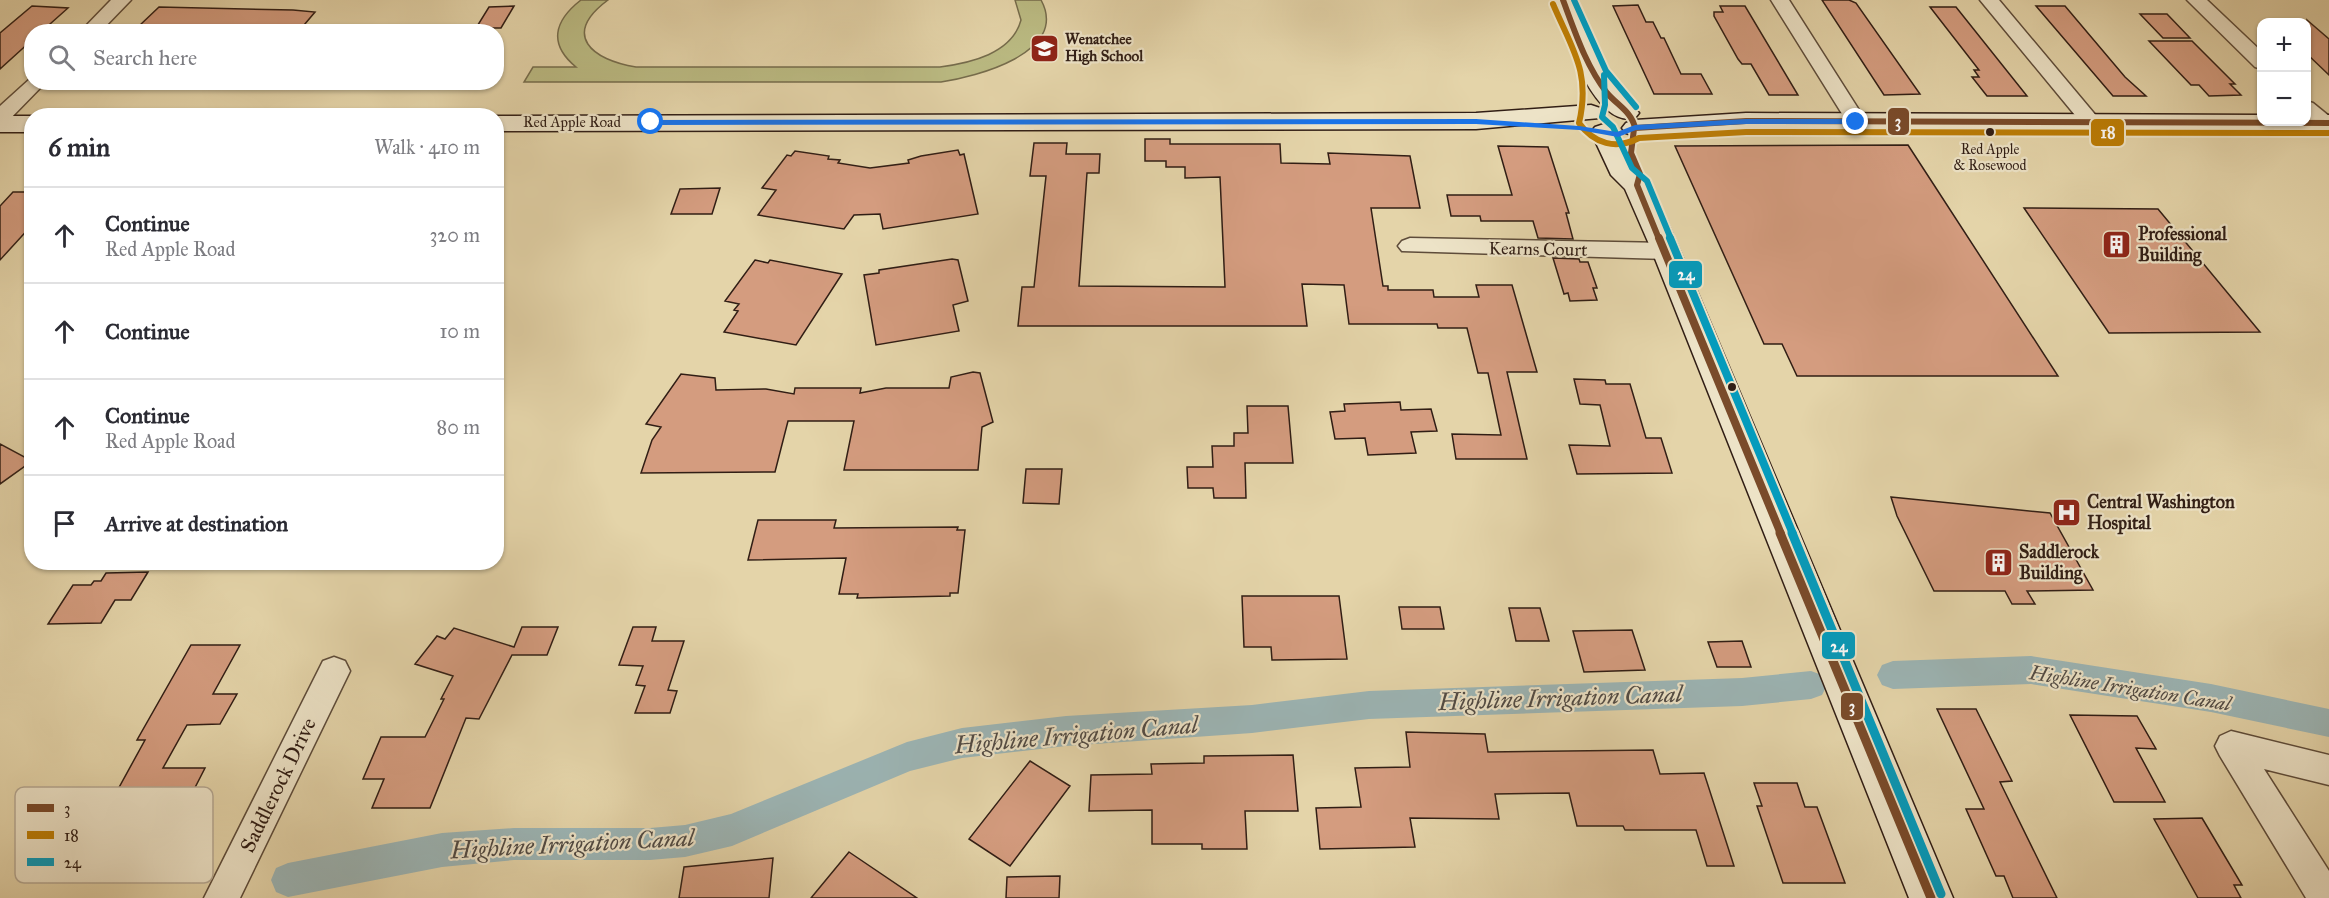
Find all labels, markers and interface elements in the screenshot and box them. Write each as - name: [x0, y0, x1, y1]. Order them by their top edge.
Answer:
- map controls: [2257, 18, 2311, 126]
- button: +: [2257, 18, 2311, 72]
- search box: [24, 24, 504, 90]
- place label: Wenatchee High School: [1065, 30, 1144, 66]
- school or university icon: Wenatchee High School: [1028, 32, 1060, 64]
- icon: search: [45, 41, 78, 74]
- text: Search here: [93, 44, 197, 71]
- button: −: [2257, 72, 2311, 126]
- line badge: 3: [1887, 107, 1910, 136]
- route start: [637, 108, 663, 134]
- route end: [1842, 108, 1868, 134]
- text: 3: [1895, 112, 1901, 132]
- street label: Red Apple Road: [523, 113, 621, 131]
- line badge: 18: [2090, 118, 2125, 147]
- text: 18: [2101, 123, 2115, 142]
- marker: Red Apple & Rosewood: [1984, 126, 1996, 138]
- text: 6 min: [48, 131, 110, 163]
- text: Walk · 410 m: [374, 135, 480, 159]
- place label: Red Apple & Rosewood: [1953, 141, 2027, 174]
- text: Continue: [105, 210, 190, 237]
- icon: ahead: [48, 219, 81, 252]
- text: 320 m: [429, 223, 480, 247]
- place label: Professional Building: [2138, 223, 2228, 267]
- building icon: Professional Building: [2101, 228, 2133, 260]
- text: Red Apple Road: [105, 237, 236, 261]
- street label: Kearns Court: [1488, 237, 1588, 261]
- line badge: 24: [1668, 260, 1703, 289]
- text: 24: [1678, 265, 1695, 285]
- icon: ahead: [48, 315, 81, 348]
- text: Continue: [105, 318, 190, 345]
- text: 10 m: [439, 319, 480, 343]
- unlabelled marker: [1726, 381, 1738, 393]
- text: Continue: [105, 402, 190, 429]
- icon: ahead: [48, 411, 81, 444]
- text: 80 m: [437, 415, 480, 439]
- text: Red Apple Road: [105, 429, 236, 453]
- place label: Central Washington Hospital: [2087, 491, 2235, 535]
- hospital icon: Central Washington Hospital: [2050, 496, 2082, 528]
- icon: arrive: [48, 507, 81, 540]
- text: Arrive at destination: [105, 510, 288, 537]
- place label: Saddlerock Building: [2019, 541, 2100, 585]
- building icon: Saddlerock Building: [1982, 546, 2014, 578]
- line badge: 24: [1821, 631, 1856, 660]
- text: 24: [1831, 637, 1848, 657]
- water label: Highline Irrigation Canal: [2027, 660, 2234, 716]
- water label: Highline Irrigation Canal: [1436, 679, 1685, 717]
- line badge: 3: [1840, 692, 1864, 721]
- text: 3: [1849, 697, 1855, 717]
- water label: Highline Irrigation Canal: [952, 709, 1202, 761]
- street label: Saddlerock Drive: [234, 713, 322, 857]
- legend: [15, 787, 213, 883]
- text: 3: [64, 799, 70, 818]
- water label: Highline Irrigation Canal: [448, 822, 697, 865]
- text: 18: [64, 826, 79, 845]
- text: 24: [64, 853, 82, 872]

